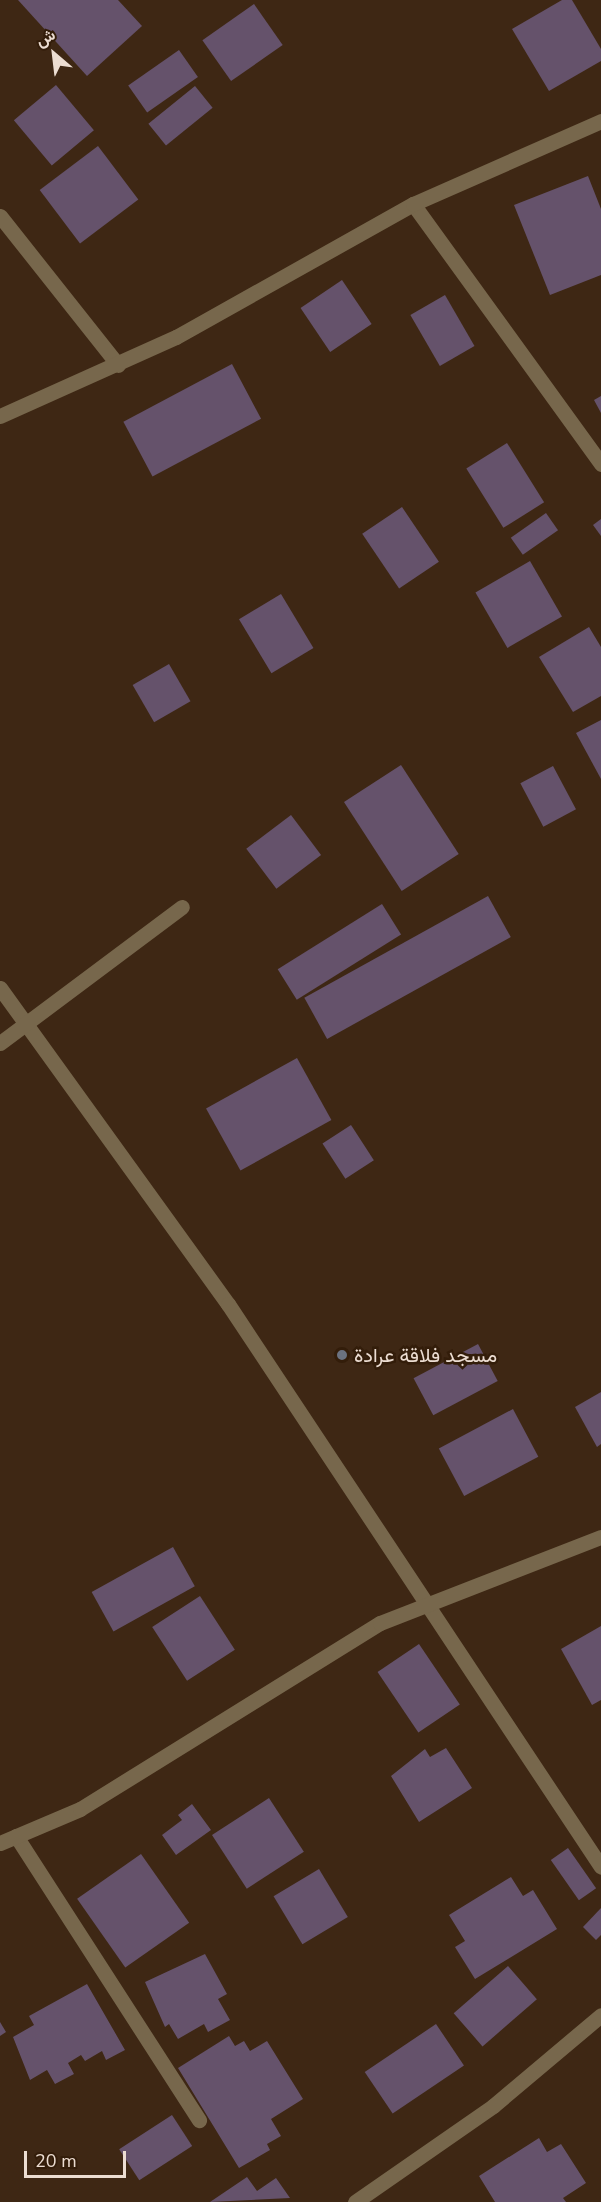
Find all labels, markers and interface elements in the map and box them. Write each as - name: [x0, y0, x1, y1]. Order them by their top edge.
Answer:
- north arrow: [24, 24, 84, 84]
- text: ش: [32, 24, 59, 52]
- place label: مسجد فلاقة عرادة: [354, 1343, 497, 1367]
- marker: مسجد فلاقة عرادة: [335, 1348, 349, 1362]
- scale bar: [27, 2139, 129, 2177]
- text: 20 m: [35, 2149, 77, 2173]

